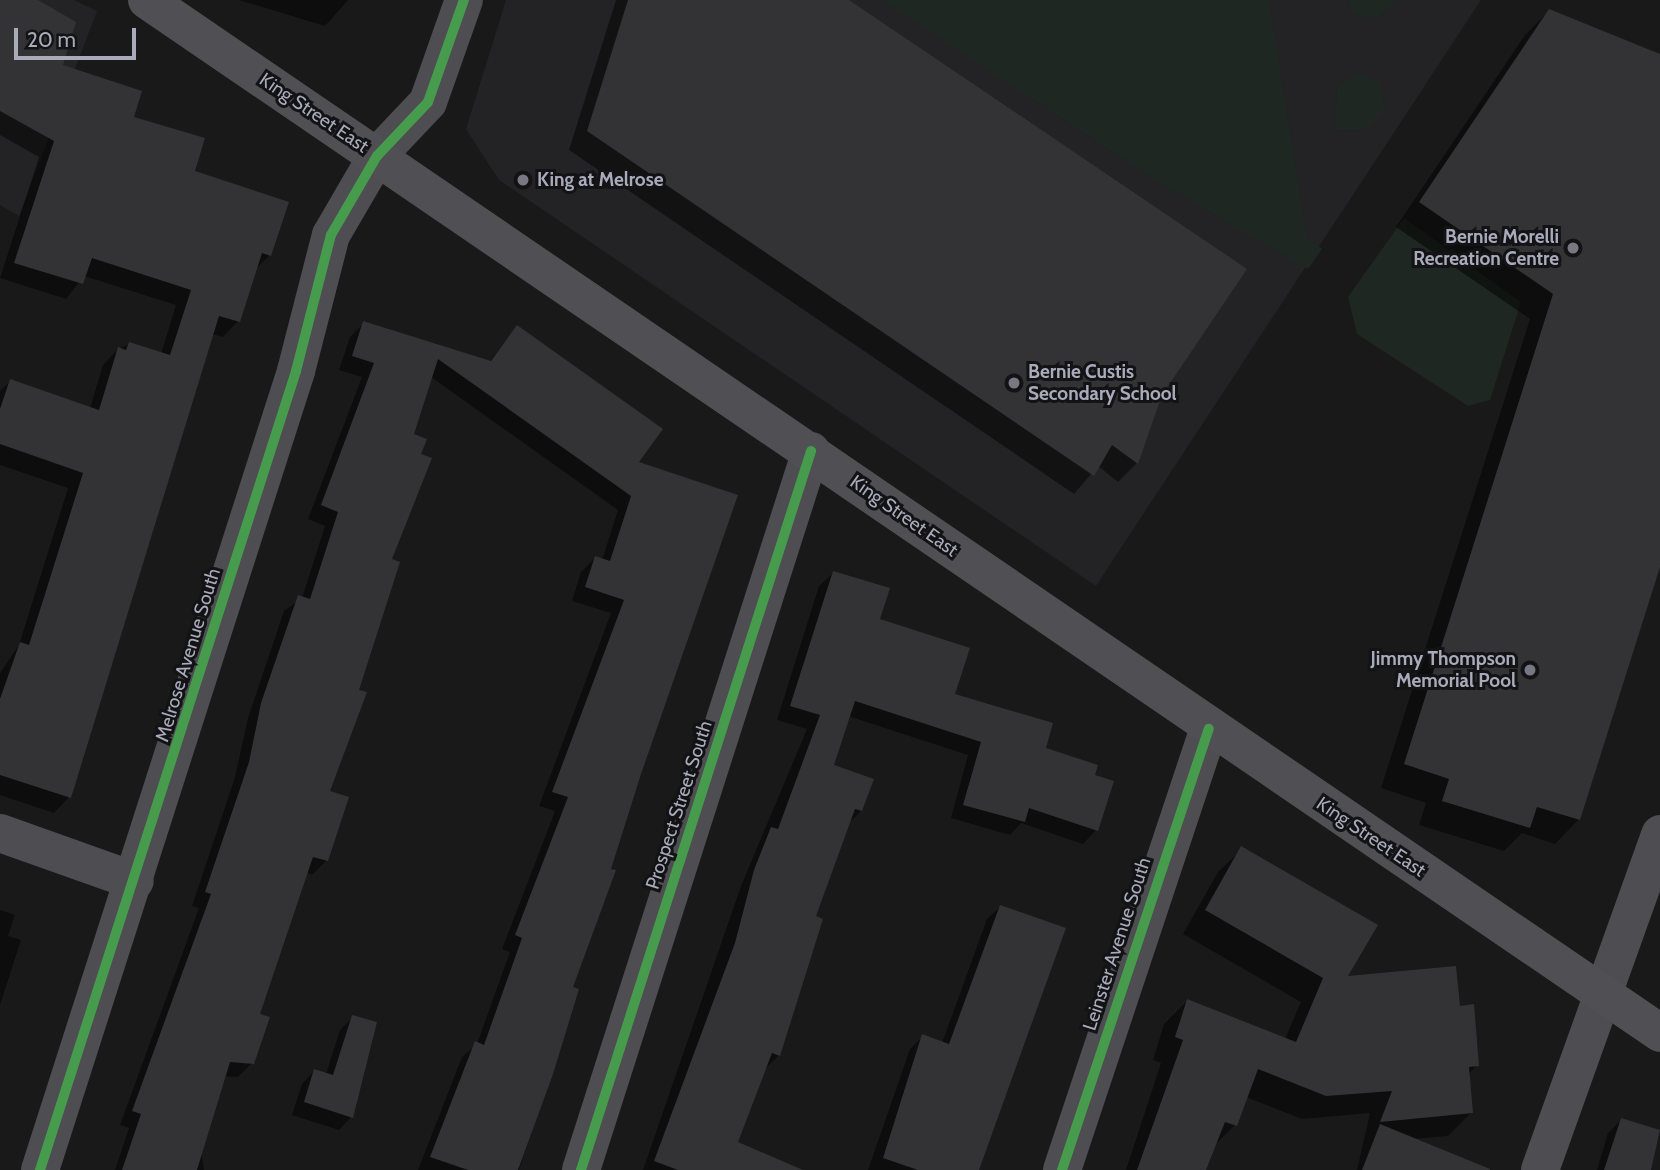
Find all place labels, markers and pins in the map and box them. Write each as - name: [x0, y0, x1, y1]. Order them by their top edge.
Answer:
- place label: King at Melrose: [537, 169, 664, 191]
- marker: King at Melrose: [515, 172, 531, 188]
- place label: Bernie Morelli Recreation Centre: [1413, 226, 1559, 270]
- marker: Bernie Morelli Recreation Centre: [1565, 240, 1581, 256]
- place label: Bernie Custis Secondary School: [1028, 361, 1177, 405]
- marker: Bernie Custis Secondary School: [1006, 375, 1022, 391]
- place label: Jimmy Thompson Memorial Pool: [1371, 648, 1516, 692]
- marker: Jimmy Thompson Memorial Pool: [1522, 662, 1538, 678]

